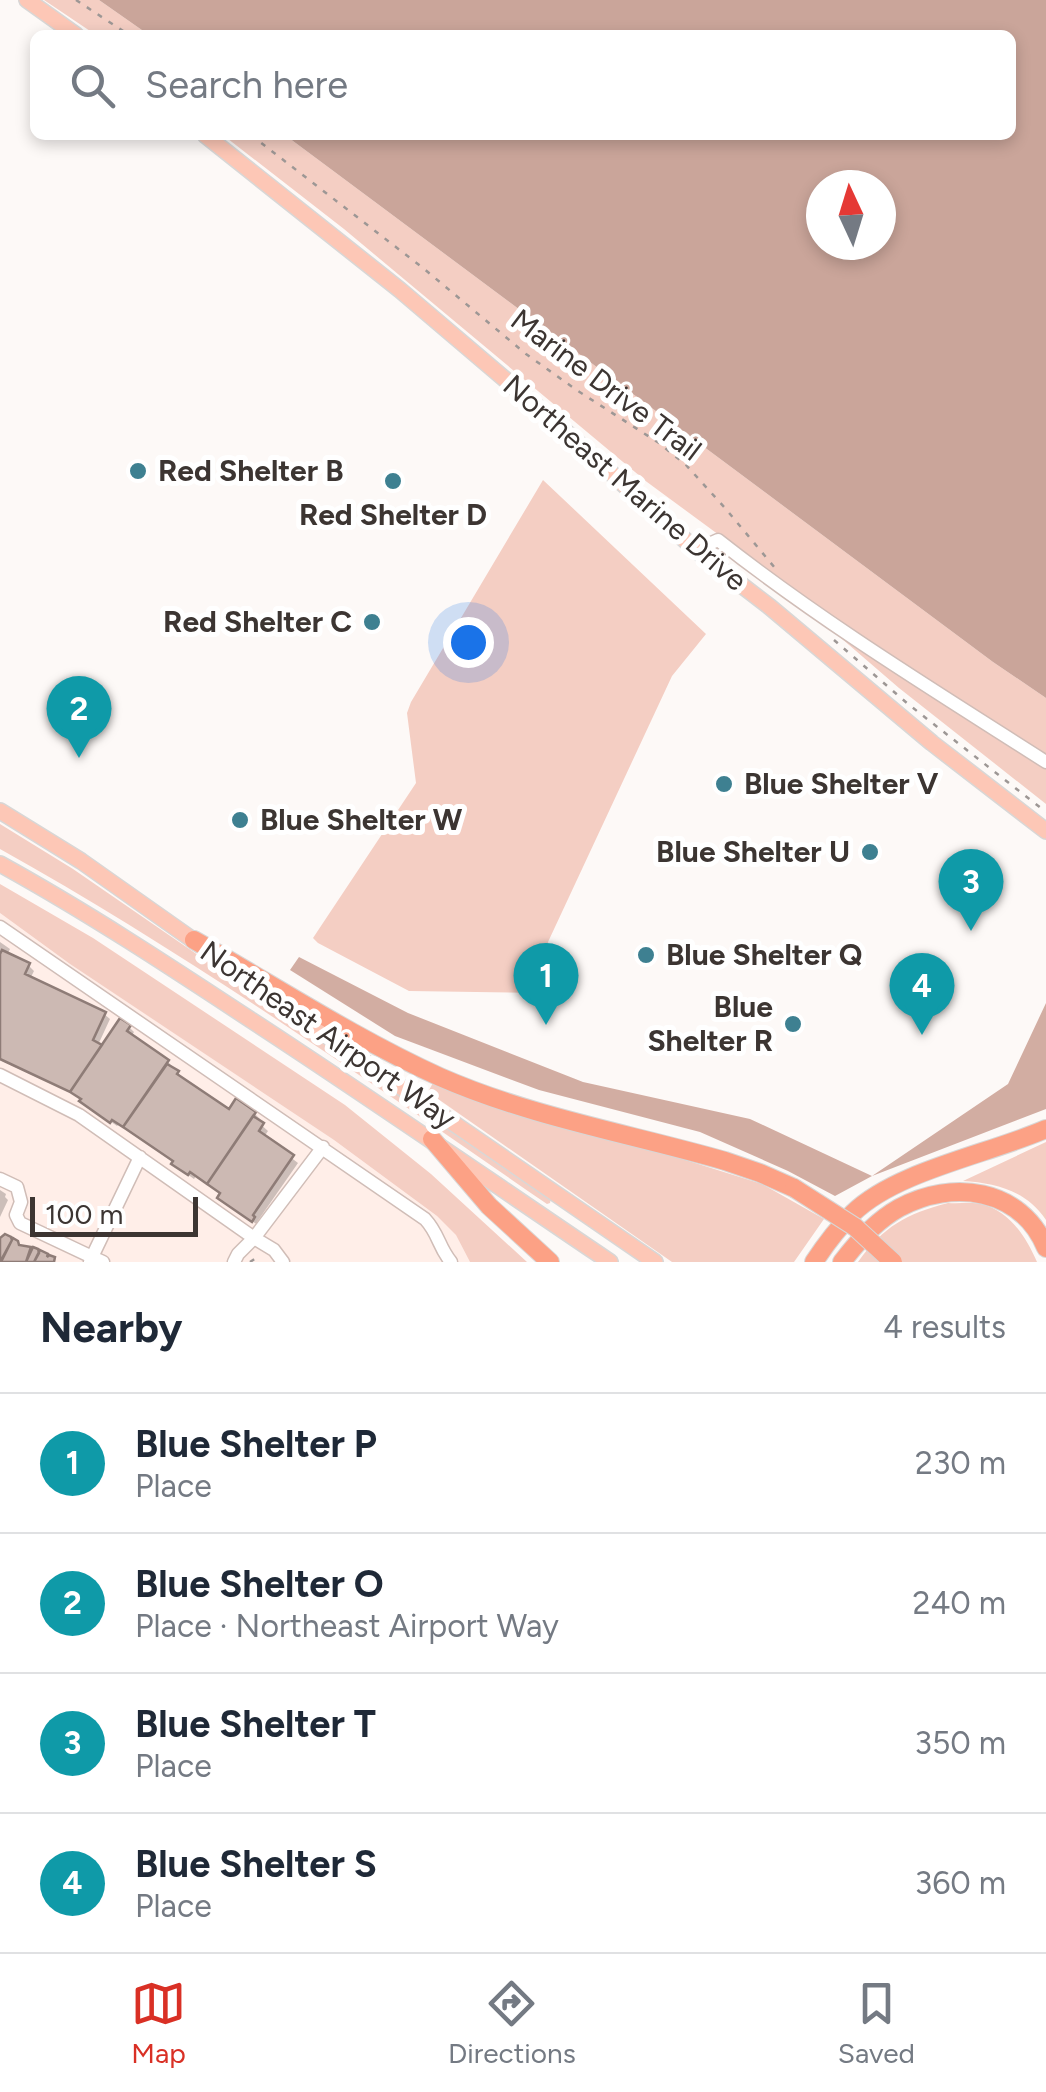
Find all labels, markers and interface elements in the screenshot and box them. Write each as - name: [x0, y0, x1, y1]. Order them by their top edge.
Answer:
- search box: [30, 30, 1016, 140]
- icon: search: [65, 58, 120, 113]
- text: Search here: [145, 62, 348, 108]
- north arrow: [806, 170, 896, 260]
- street label: Marine Drive Trail: [504, 301, 709, 468]
- street label: Northeast Marine Drive: [496, 367, 755, 599]
- place label: Red Shelter B: [158, 452, 344, 489]
- marker: Red Shelter B: [127, 460, 149, 482]
- marker: Red Shelter D: [382, 470, 404, 492]
- place label: Red Shelter D: [299, 496, 487, 533]
- place label: Red Shelter C: [163, 603, 352, 640]
- marker: Red Shelter C: [361, 611, 383, 633]
- your location: [443, 617, 494, 668]
- pin: 2: [46, 676, 112, 758]
- place label: Blue Shelter V: [744, 765, 939, 802]
- marker: Blue Shelter V: [713, 773, 735, 795]
- place label: Blue Shelter W: [260, 801, 463, 838]
- marker: Blue Shelter W: [229, 809, 251, 831]
- place label: Blue Shelter U: [656, 833, 850, 870]
- marker: Blue Shelter U: [859, 841, 881, 863]
- pin: 3: [938, 848, 1004, 931]
- street label: Northeast Airport Way: [194, 933, 463, 1137]
- place label: Blue Shelter Q: [666, 936, 862, 973]
- pin: 1: [514, 942, 578, 1025]
- marker: Blue Shelter Q: [635, 944, 657, 966]
- pin: 4: [890, 952, 954, 1035]
- place label: Blue Shelter R: [647, 988, 773, 1059]
- marker: Blue Shelter R: [782, 1013, 804, 1035]
- scale bar: [30, 1192, 198, 1236]
- text: 100 m: [45, 1197, 123, 1231]
- text: Nearby: [40, 1302, 182, 1353]
- text: 4 results: [883, 1308, 1006, 1346]
- text: Blue Shelter P: [135, 1421, 377, 1467]
- text: 1: [66, 1444, 79, 1482]
- text: 230 m: [915, 1444, 1006, 1482]
- text: Place: [135, 1467, 212, 1505]
- text: Blue Shelter O: [135, 1561, 384, 1607]
- text: 2: [63, 1584, 82, 1622]
- text: 240 m: [913, 1584, 1006, 1622]
- text: Place · Northeast Airport Way: [135, 1607, 559, 1645]
- text: Blue Shelter T: [135, 1701, 376, 1747]
- text: 3: [64, 1724, 81, 1762]
- text: 350 m: [915, 1724, 1006, 1762]
- text: Place: [135, 1747, 212, 1785]
- text: Blue Shelter S: [135, 1841, 377, 1887]
- text: 4: [62, 1864, 83, 1902]
- text: 360 m: [915, 1864, 1006, 1902]
- text: Place: [135, 1887, 212, 1925]
- tab: Map: [131, 1976, 186, 2070]
- tab: Directions: [448, 1976, 576, 2070]
- tab: Saved: [838, 1976, 915, 2070]

